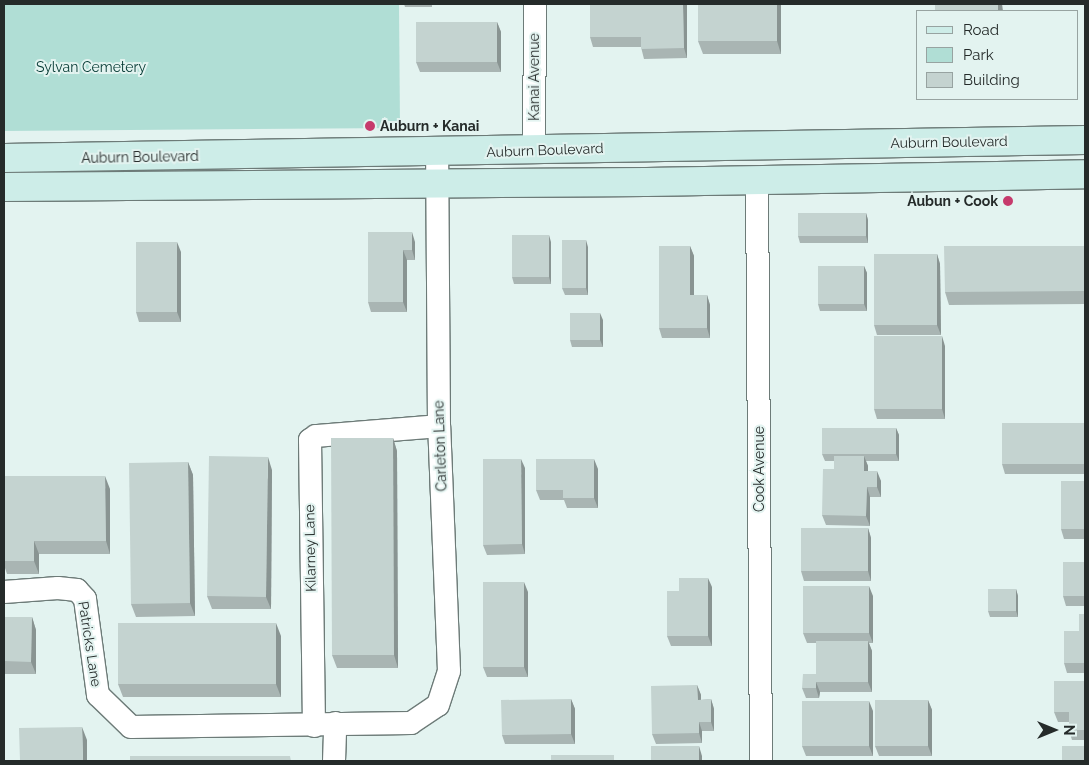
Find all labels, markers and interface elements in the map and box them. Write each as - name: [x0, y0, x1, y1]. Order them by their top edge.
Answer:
- legend: [916, 10, 1079, 100]
- text: Road: [963, 21, 999, 39]
- street label: Kanai Avenue: [526, 33, 542, 121]
- text: Park: [963, 46, 994, 64]
- park label: Sylvan Cemetery: [36, 59, 146, 75]
- text: Building: [963, 71, 1020, 89]
- place label: Auburn + Kanai: [380, 118, 479, 134]
- marker: Auburn + Kanai: [364, 120, 376, 132]
- street label: Auburn Boulevard: [890, 133, 1008, 151]
- street label: Auburn Boulevard: [486, 140, 604, 160]
- street label: Auburn Boulevard: [81, 148, 199, 166]
- place label: Aubun + Cook: [907, 193, 998, 209]
- marker: Aubun + Cook: [1002, 195, 1014, 207]
- street label: Carleton Lane: [430, 400, 450, 492]
- street label: Cook Avenue: [751, 426, 767, 512]
- street label: Kilarney Lane: [301, 504, 319, 592]
- street label: Patricks Lane: [75, 600, 105, 688]
- north arrow: [1029, 705, 1079, 755]
- text: N: [1061, 725, 1077, 735]

